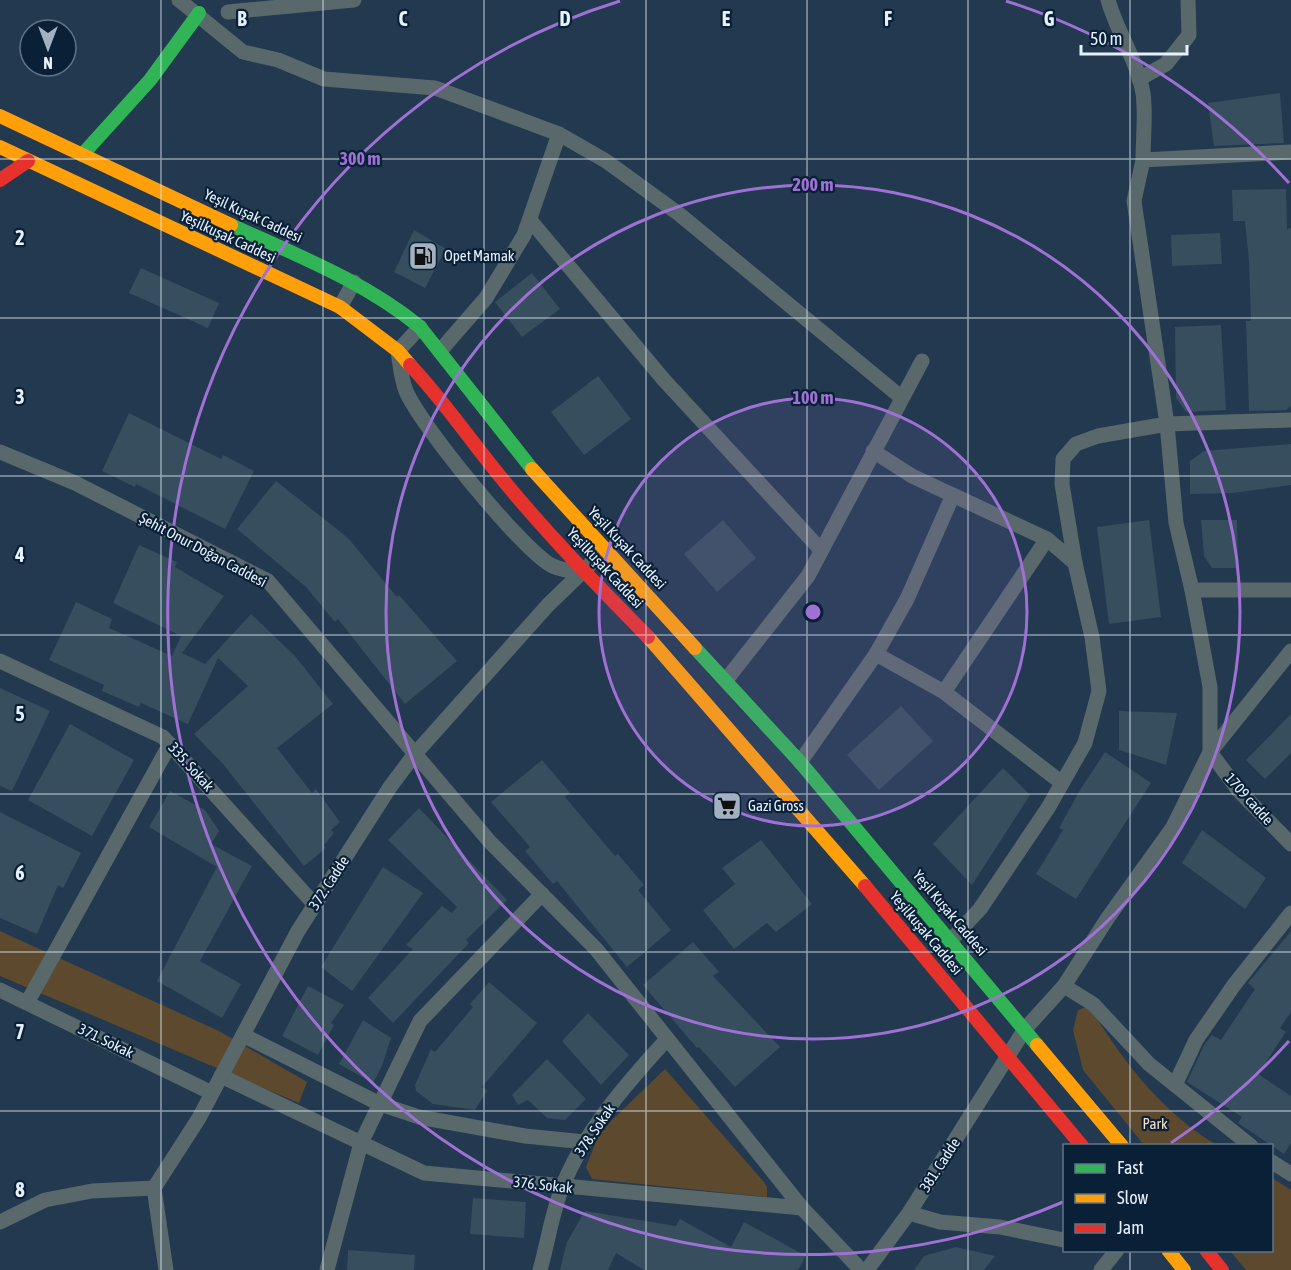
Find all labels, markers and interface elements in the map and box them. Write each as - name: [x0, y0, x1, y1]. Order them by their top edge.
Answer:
- text: B: [237, 7, 247, 30]
- text: C: [399, 7, 408, 30]
- text: D: [559, 7, 571, 30]
- text: E: [722, 7, 731, 30]
- text: F: [884, 7, 892, 30]
- text: G: [1044, 7, 1055, 30]
- north arrow: [18, 18, 78, 78]
- scale bar: [1081, 18, 1188, 56]
- text: 50 m: [1090, 28, 1122, 49]
- text: N: [43, 54, 53, 72]
- text: 300 m: [340, 148, 380, 169]
- text: 200 m: [793, 174, 833, 195]
- street label: Yeşil Kuşak Caddesi: [201, 185, 305, 246]
- street label: Yeşilkuşak Caddesi: [178, 207, 279, 266]
- text: 2: [15, 226, 25, 249]
- fuel station icon: Opet Mamak: [407, 240, 439, 272]
- place label: Opet Mamak: [444, 247, 515, 264]
- text: 3: [15, 385, 25, 408]
- text: 100 m: [793, 387, 833, 408]
- street label: Yeşil Kuşak Caddesi: [585, 503, 670, 592]
- street label: Şehit Onur Doğan Caddesi: [137, 509, 270, 590]
- street label: Yeşilkuşak Caddesi: [564, 524, 647, 611]
- text: 4: [14, 543, 25, 566]
- centre of rings: [803, 602, 823, 622]
- text: 5: [15, 702, 25, 725]
- street label: 335. Sokak: [165, 739, 218, 795]
- street label: 1709 cadde: [1222, 769, 1277, 828]
- supermarket icon: Gazi Gross: [711, 790, 743, 822]
- place label: Gazi Gross: [748, 797, 804, 814]
- street label: 372. Cadde: [305, 853, 352, 913]
- text: 6: [15, 861, 25, 884]
- street label: Yeşil Kuşak Caddesi: [910, 867, 991, 959]
- street label: Yeşilkuşak Caddesi: [887, 888, 966, 978]
- text: 7: [15, 1020, 25, 1043]
- street label: 371. Sokak: [76, 1020, 137, 1061]
- street label: 378. Sokak: [571, 1100, 618, 1159]
- park label: Park: [1142, 1115, 1168, 1132]
- street label: 381. Cadde: [916, 1135, 963, 1195]
- legend: [1063, 1144, 1273, 1252]
- text: Fast: [1117, 1157, 1144, 1178]
- street label: 376. Sokak: [513, 1173, 574, 1196]
- text: 8: [15, 1178, 25, 1201]
- text: Slow: [1117, 1187, 1148, 1208]
- text: Jam: [1117, 1217, 1144, 1238]

